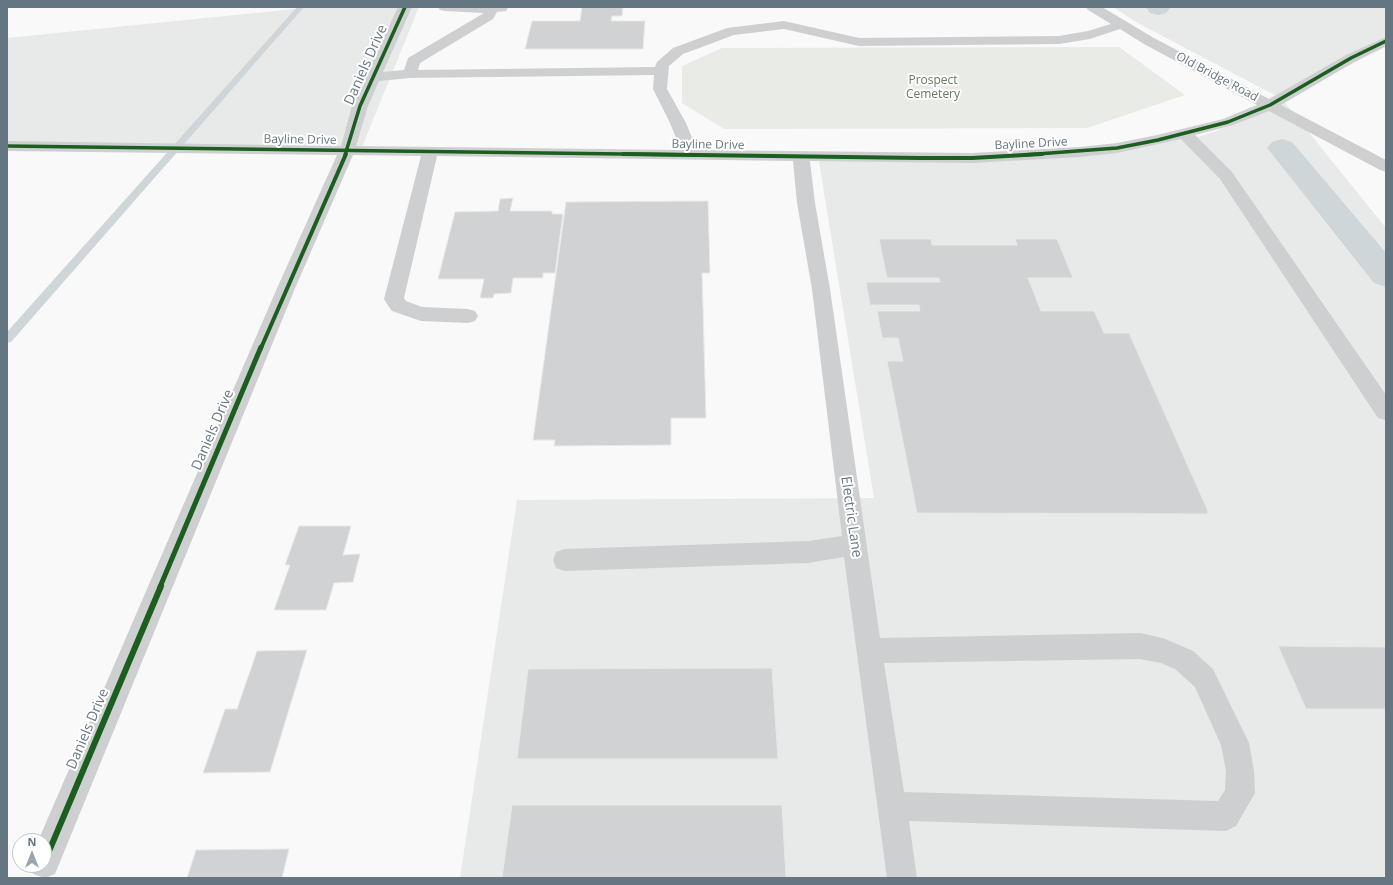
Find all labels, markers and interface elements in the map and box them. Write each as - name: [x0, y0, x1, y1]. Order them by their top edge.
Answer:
- street label: Daniels Drive: [341, 22, 391, 108]
- street label: Old Bridge Road: [1174, 49, 1260, 105]
- park label: Prospect Cemetery: [906, 74, 960, 102]
- street label: Bayline Drive: [263, 132, 337, 148]
- street label: Bayline Drive: [994, 135, 1068, 153]
- street label: Bayline Drive: [671, 137, 745, 153]
- street label: Daniels Drive: [188, 387, 238, 473]
- street label: Electric Lane: [837, 475, 865, 559]
- street label: Daniels Drive: [63, 686, 113, 772]
- north arrow: [12, 833, 52, 873]
- text: N: [28, 834, 36, 849]

